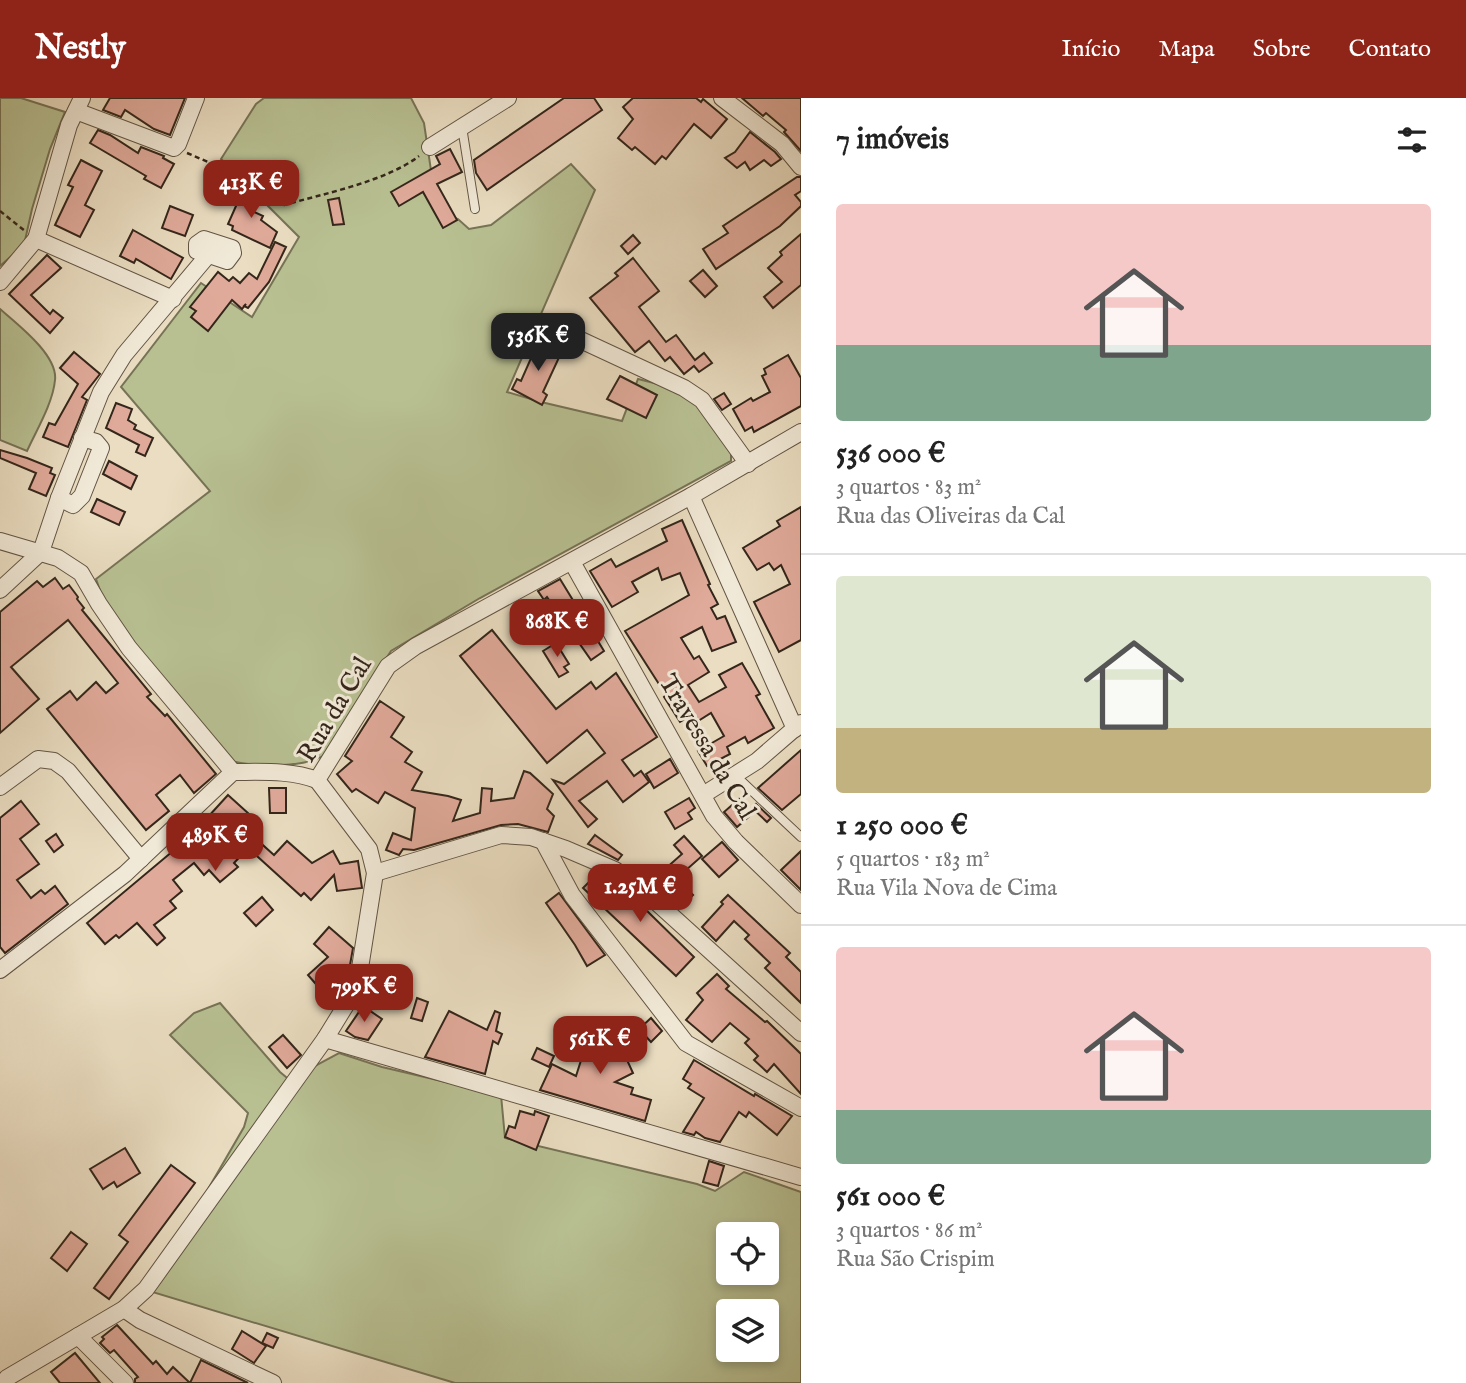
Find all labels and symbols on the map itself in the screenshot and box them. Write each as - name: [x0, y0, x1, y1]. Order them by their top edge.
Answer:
- pin: 413K €: [194, 160, 308, 220]
- pin: 536K €: [481, 314, 595, 373]
- pin: 868K €: [500, 600, 614, 659]
- street label: Rua da Cal: [291, 650, 380, 769]
- street label: Travessa da Cal: [651, 668, 764, 826]
- pin: 489K €: [158, 814, 272, 873]
- pin: 1.25M €: [575, 864, 705, 924]
- pin: 799K €: [307, 964, 421, 1024]
- pin: 561K €: [543, 1016, 657, 1076]

